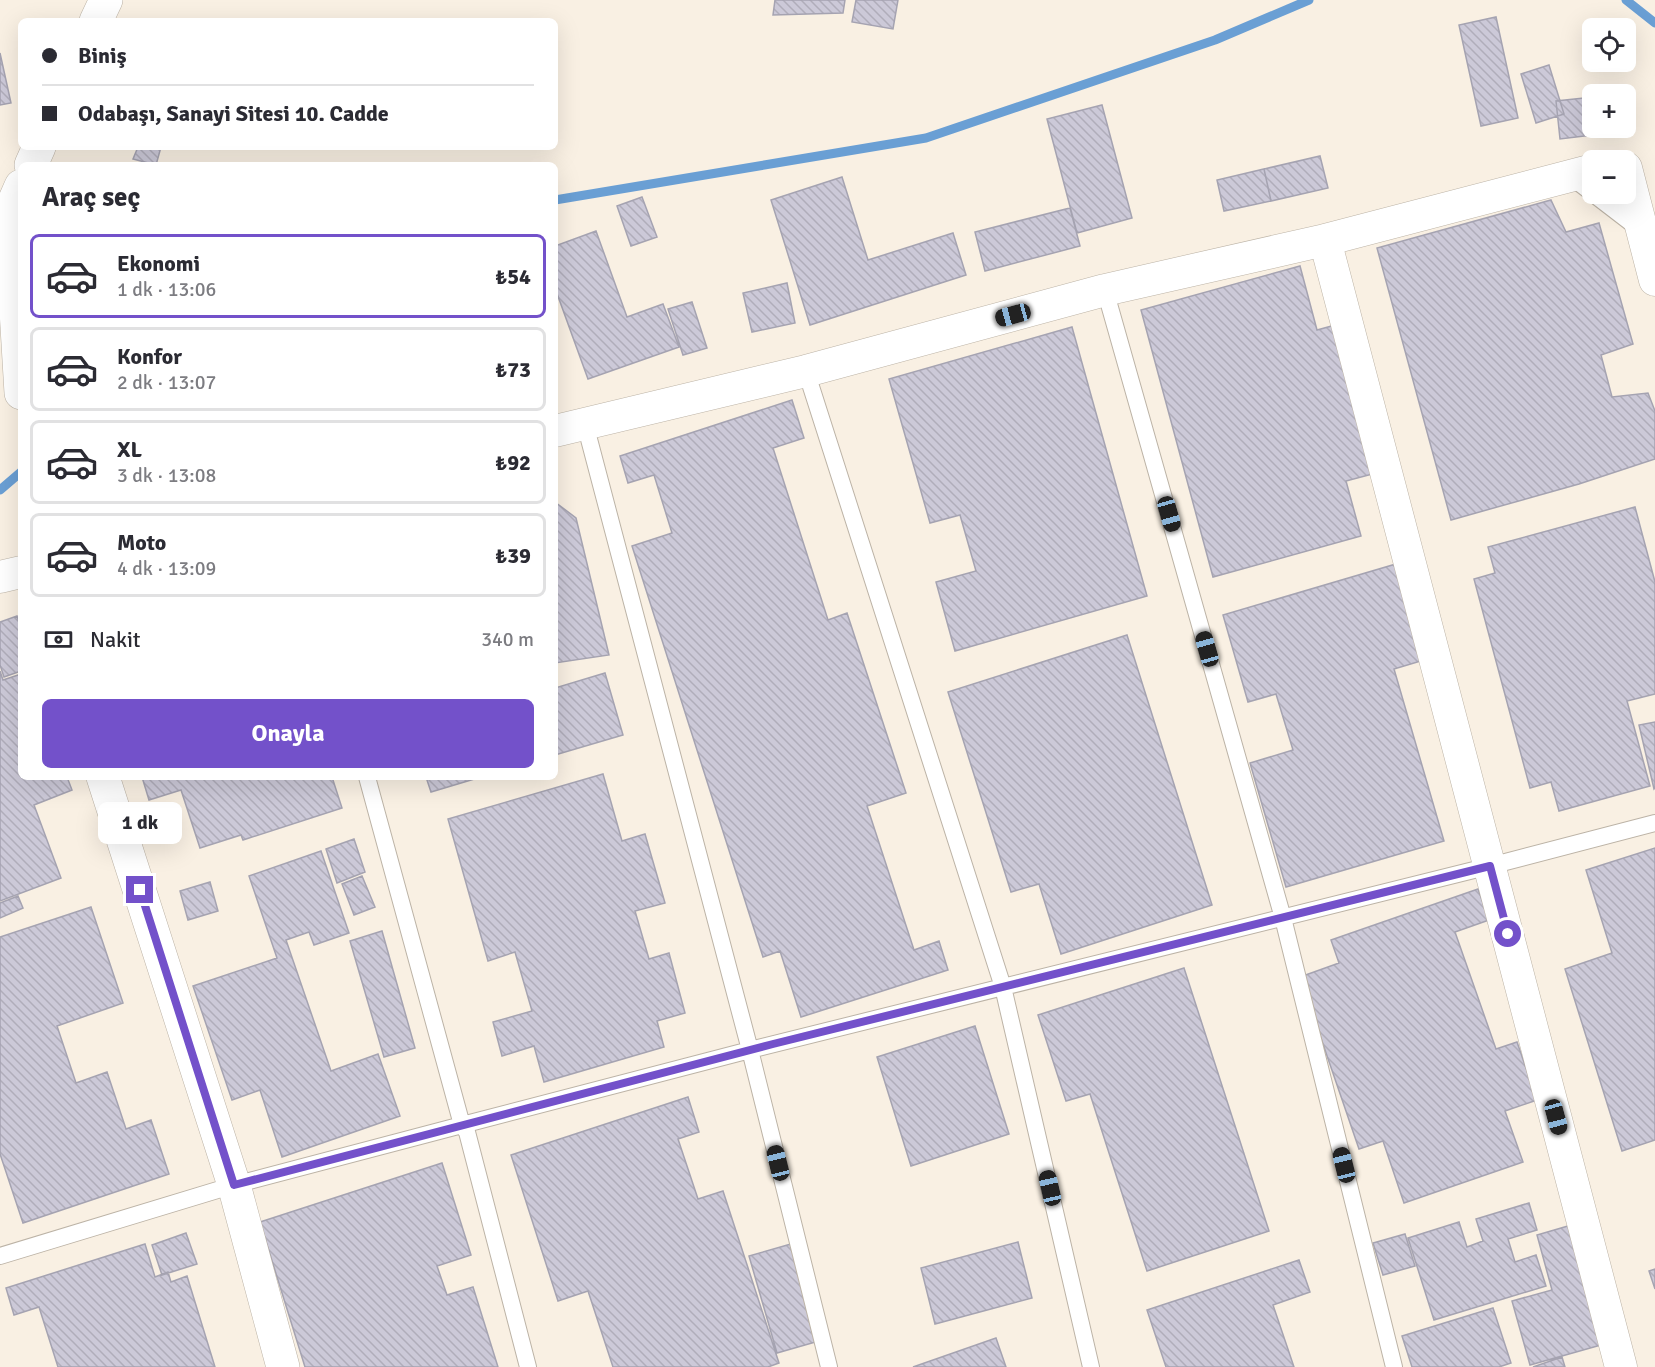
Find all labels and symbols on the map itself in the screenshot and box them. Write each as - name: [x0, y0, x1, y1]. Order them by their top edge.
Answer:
- car: [993, 302, 1033, 328]
- car: [1155, 494, 1183, 534]
- car: [1193, 629, 1221, 669]
- callout: 1 dk: [98, 803, 182, 845]
- route end: [126, 876, 153, 903]
- route start: [1494, 920, 1521, 947]
- car: [1543, 1097, 1569, 1137]
- car: [765, 1143, 791, 1183]
- car: [1331, 1145, 1357, 1185]
- car: [1037, 1168, 1063, 1208]

